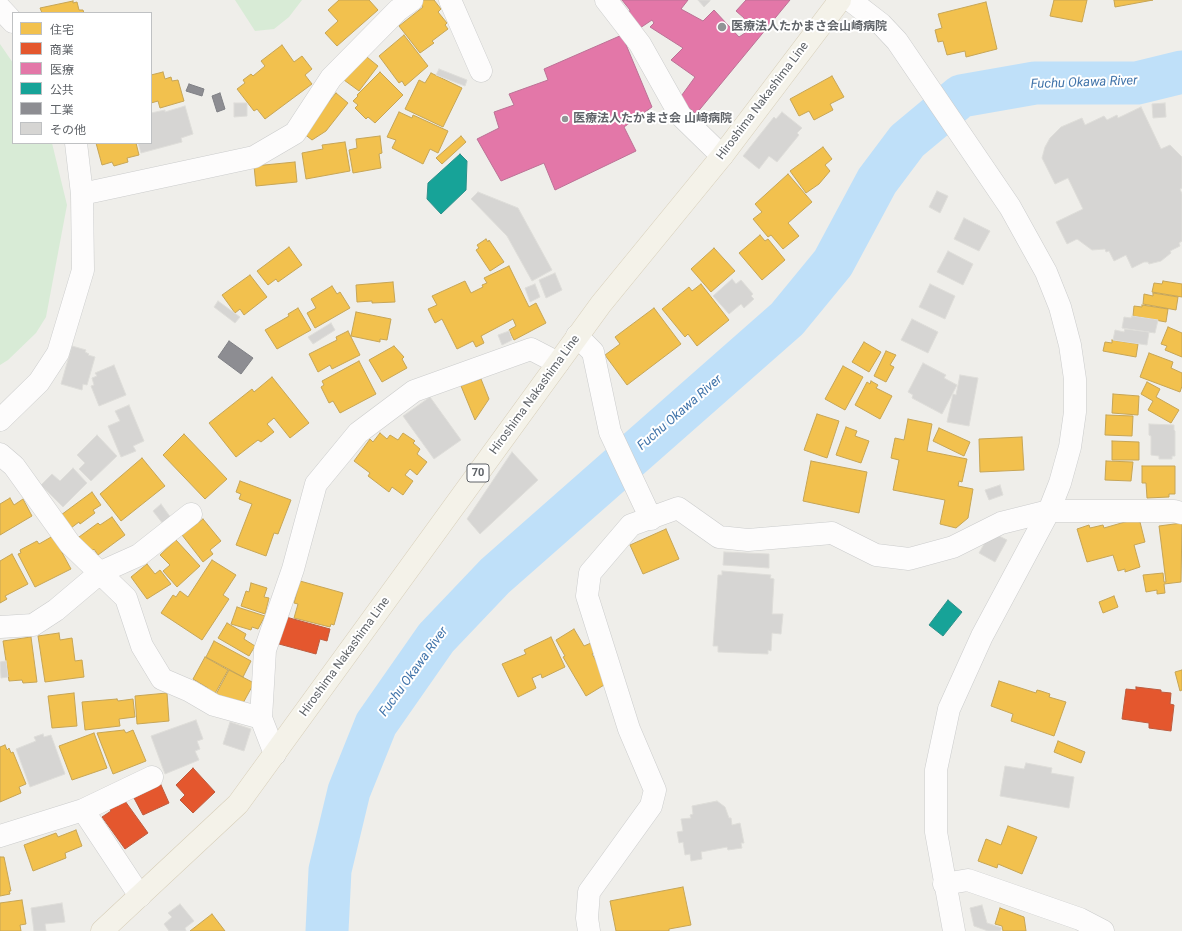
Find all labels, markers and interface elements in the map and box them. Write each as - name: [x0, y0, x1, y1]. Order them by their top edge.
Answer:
- legend: [12, 12, 152, 144]
- place label: 医療法人たかまさ会山崎病院: [731, 20, 887, 34]
- marker: 医療法人たかまさ会山崎病院: [716, 21, 728, 33]
- text: 住宅: [50, 23, 74, 37]
- street label: Hiroshima Nakashima Line: [714, 39, 812, 163]
- text: 商業: [50, 43, 74, 57]
- text: 医療: [50, 63, 74, 77]
- water label: Fuchu Okawa River: [1030, 73, 1138, 93]
- text: 公共: [50, 83, 74, 97]
- text: 工業: [50, 103, 74, 117]
- place label: 医療法人たかまさ会 山﨑病院: [573, 112, 732, 126]
- marker: 医療法人たかまさ会 山﨑病院: [560, 114, 570, 124]
- text: その他: [50, 123, 86, 137]
- street label: Hiroshima Nakashima Line: [487, 333, 583, 457]
- water label: Fuchu Okawa River: [635, 372, 725, 454]
- road number: 70: [467, 464, 489, 482]
- street label: Hiroshima Nakashima Line: [297, 595, 393, 719]
- water label: Fuchu Okawa River: [376, 624, 452, 720]

